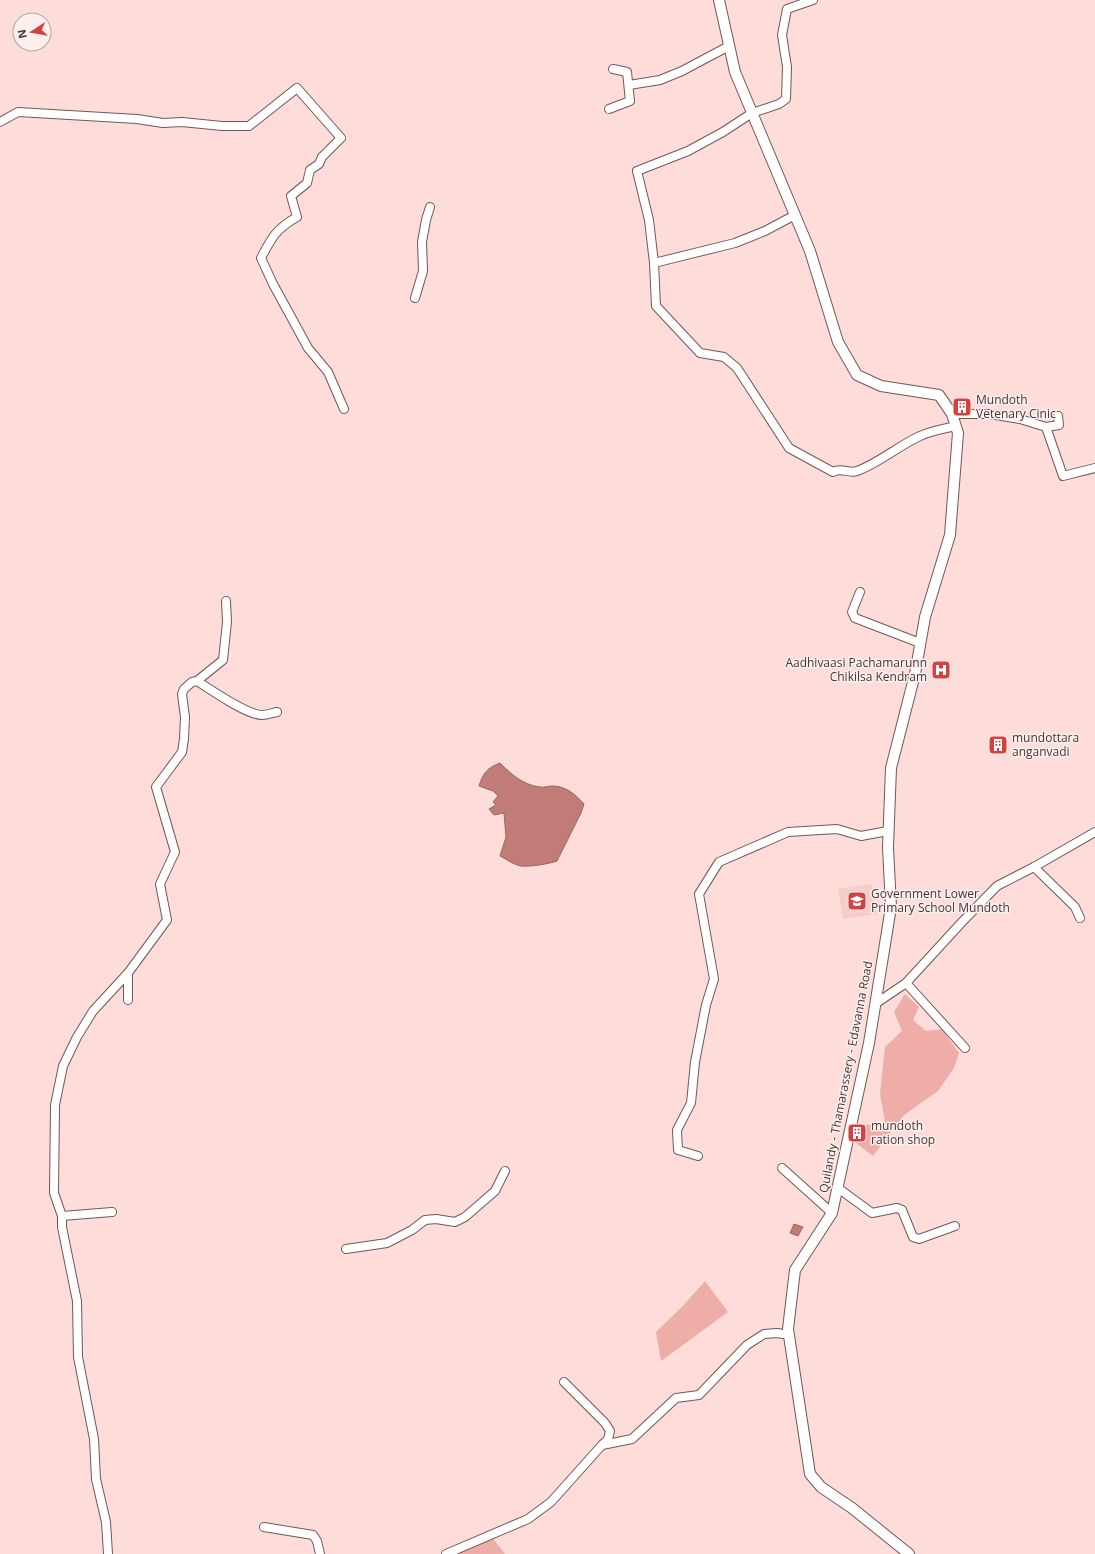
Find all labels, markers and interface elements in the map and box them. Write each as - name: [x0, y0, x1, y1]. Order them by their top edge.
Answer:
- north arrow: [12, 12, 52, 52]
- text: N: [13, 28, 30, 40]
- place label: Mundoth Vetenary Cinic: [976, 391, 1056, 422]
- building icon: Mundoth Vetenary Cinic: [951, 396, 973, 418]
- place label: Aadhivaasi Pachamarunn Chikilsa Kendram: [785, 654, 927, 685]
- hospital icon: Aadhivaasi Pachamarunn Chikilsa Kendram: [930, 659, 952, 681]
- place label: mundottara anganvadi: [1012, 729, 1079, 760]
- building icon: mundottara anganvadi: [987, 734, 1009, 756]
- place label: Government Lower Primary School Mundoth: [871, 885, 1010, 916]
- school or university icon: Government Lower Primary School Mundoth: [846, 890, 868, 912]
- street label: Quilandy - Thamarassery - Edavanna Road: [815, 960, 876, 1194]
- place label: mundoth ration shop: [871, 1117, 935, 1148]
- building icon: mundoth ration shop: [846, 1122, 868, 1144]

